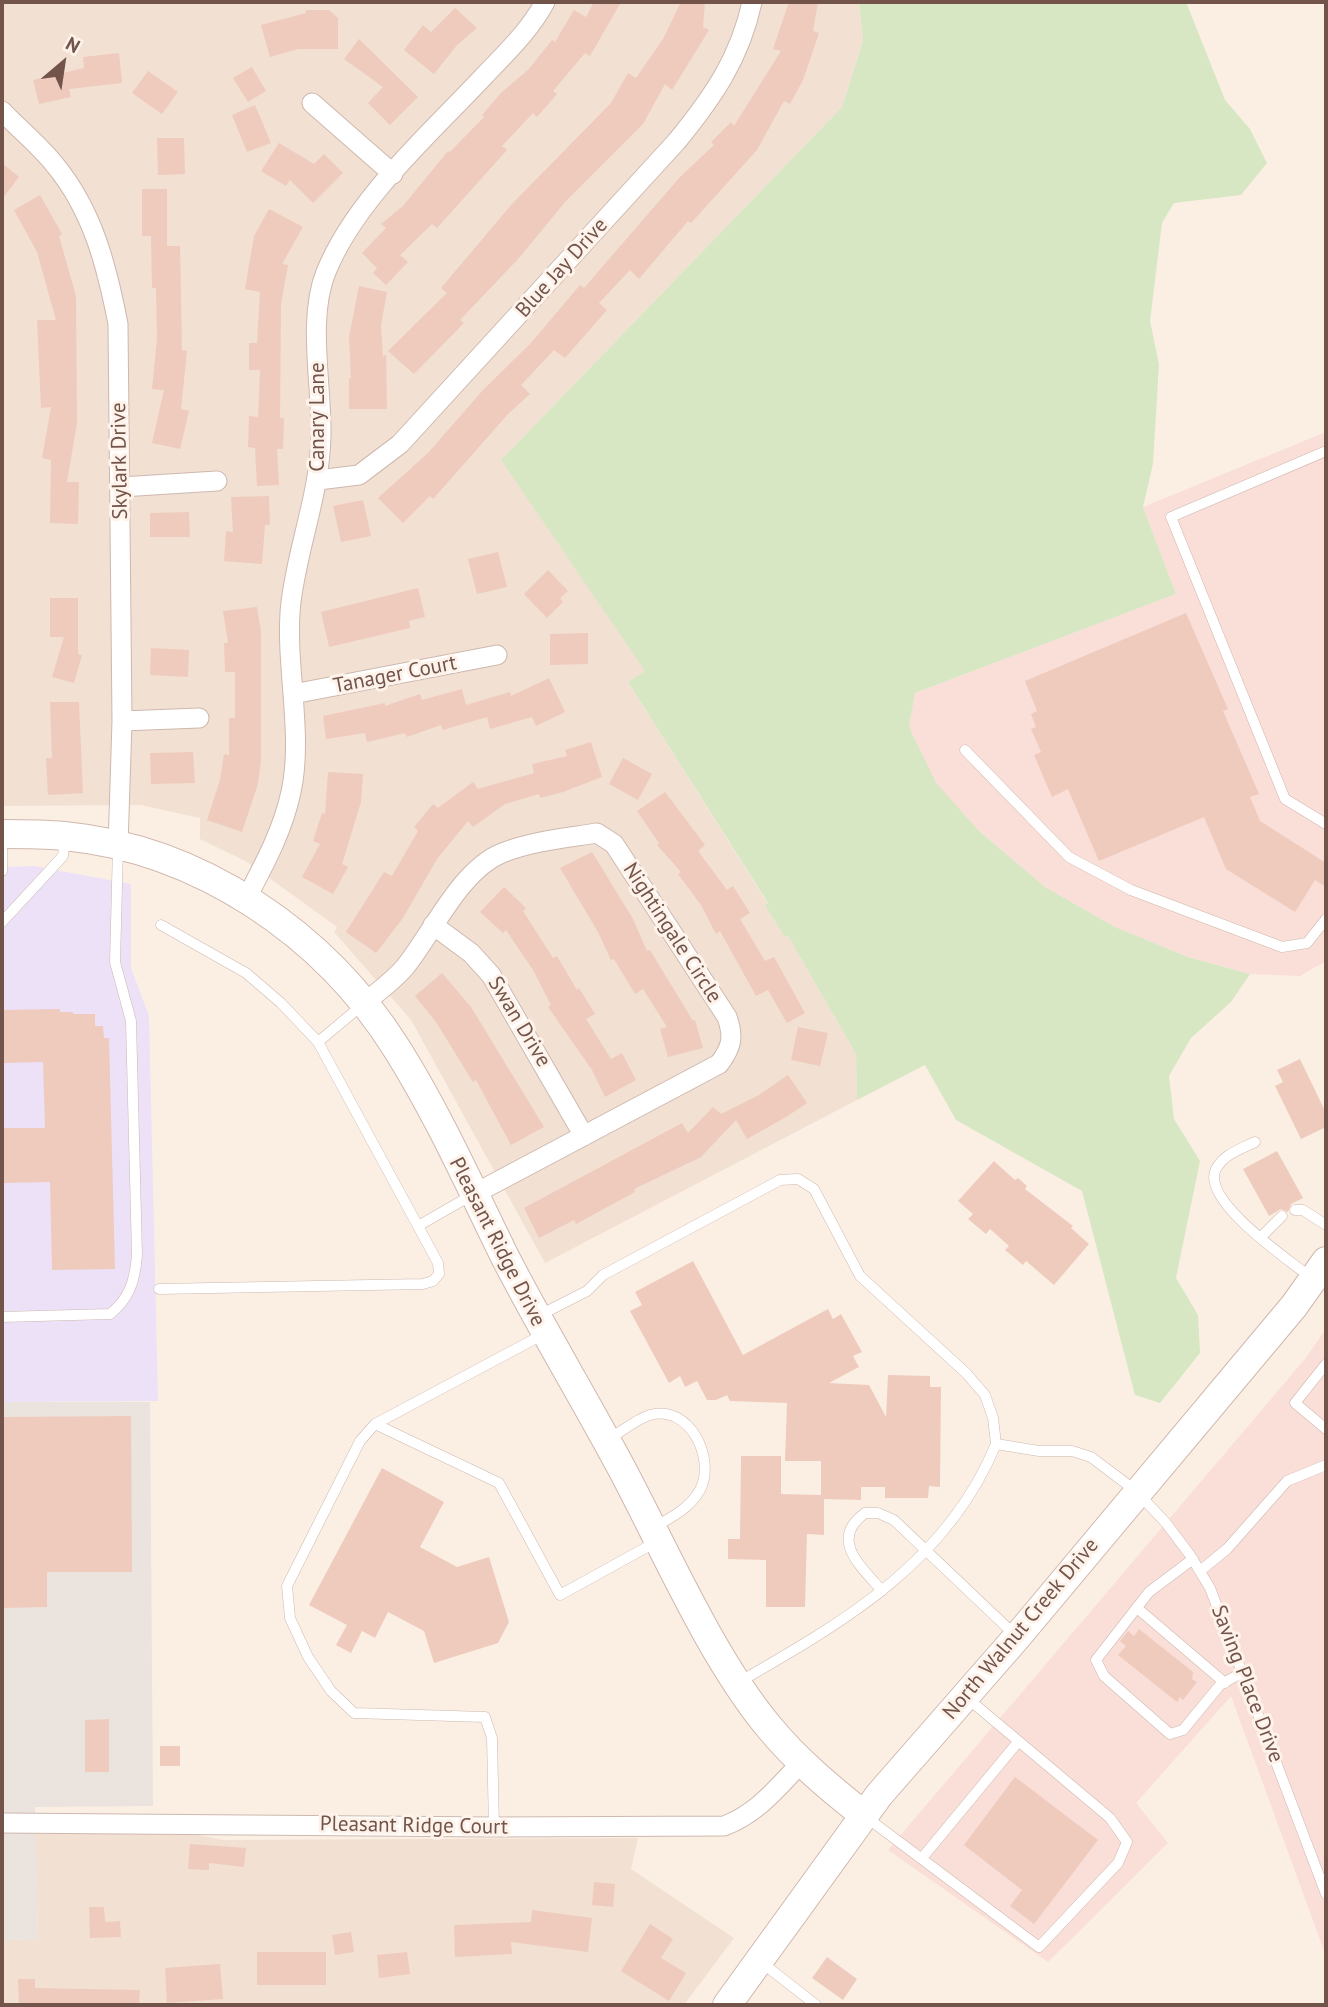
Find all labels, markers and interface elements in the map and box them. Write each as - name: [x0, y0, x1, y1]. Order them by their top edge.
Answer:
- north arrow: [28, 28, 98, 98]
- text: N: [62, 31, 84, 58]
- street label: Blue Jay Drive: [511, 213, 613, 323]
- street label: Canary Lane: [305, 362, 331, 472]
- street label: Skylark Drive: [106, 402, 134, 520]
- street label: Tanager Court: [331, 651, 459, 699]
- street label: Nightingale Circle: [617, 858, 727, 1008]
- street label: Swan Drive: [482, 972, 556, 1072]
- street label: Pleasant Ridge Drive: [443, 1153, 551, 1331]
- street label: North Walnut Creek Drive: [938, 1533, 1104, 1725]
- street label: Saving Place Drive: [1205, 1602, 1289, 1766]
- street label: Pleasant Ridge Court: [320, 1812, 508, 1840]

